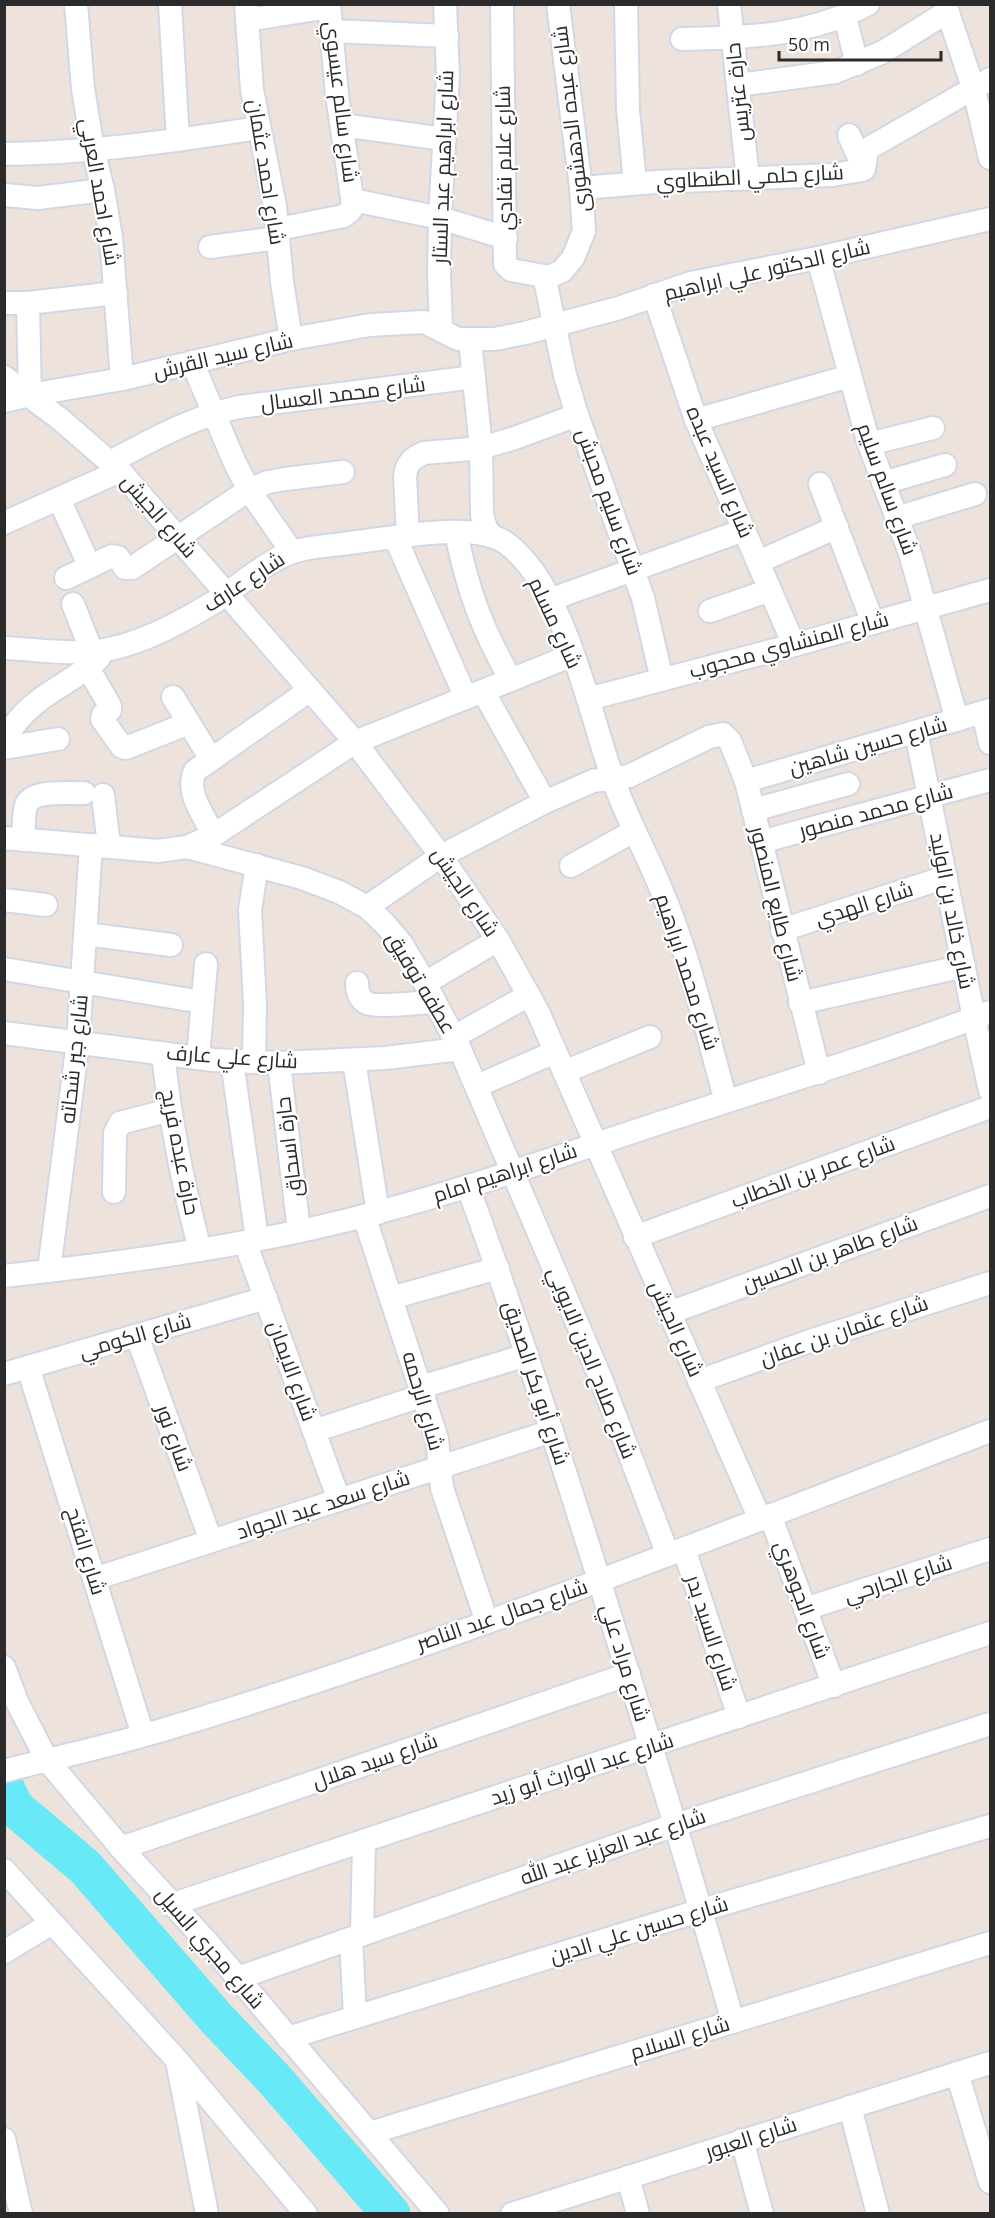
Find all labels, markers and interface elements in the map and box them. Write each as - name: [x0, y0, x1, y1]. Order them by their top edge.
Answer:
- street label: شارع سالم عيسوي: [315, 20, 366, 185]
- street label: شارع عبده الدهشورى: [545, 24, 596, 214]
- scale bar: [779, 24, 941, 62]
- text: 50 m: [788, 32, 830, 56]
- street label: حارة عتريس: [718, 41, 756, 143]
- street label: شارع ابراهيم عبد الستار: [425, 69, 460, 266]
- street label: شارع علام نفادي: [488, 85, 521, 231]
- street label: شارع احمد عثمان: [241, 97, 292, 247]
- street label: شارع احمد العربي: [71, 116, 128, 268]
- street label: شارع حلمي الطنطاوي: [655, 157, 845, 198]
- street label: شارع الدكتور علي ابراهيم: [661, 232, 873, 309]
- street label: شارع سيد القرش: [150, 325, 296, 386]
- street label: شارع محمد العسال: [259, 369, 427, 418]
- street label: شارع السيد عبده: [680, 401, 761, 542]
- street label: شارع سالم سليم: [850, 419, 925, 559]
- street label: شارع سليم محبش: [570, 425, 649, 579]
- street label: شارع الجيش: [115, 467, 204, 564]
- street label: شارع عارف: [197, 544, 290, 619]
- street label: شارع مسلم: [522, 572, 589, 673]
- street label: شارع المنشاوي محجوب: [686, 604, 892, 687]
- street label: شارع حسين شاهين: [785, 709, 950, 782]
- street label: شارع محمد منصور: [795, 776, 956, 845]
- street label: شارع طايع المنصور: [743, 822, 810, 985]
- street label: شارع خالد بن الوليد: [923, 830, 982, 992]
- street label: شارع الجيش: [425, 841, 506, 942]
- street label: شارع الهدي: [811, 874, 917, 935]
- street label: شارع محمد ابراهيم: [648, 890, 726, 1054]
- street label: عطفه توفيق: [380, 926, 463, 1039]
- street label: شارع جبر شحاته: [52, 993, 95, 1125]
- street label: شارع علي عارف: [165, 1037, 299, 1078]
- street label: حارة عبده فريج: [154, 1086, 207, 1218]
- street label: حارة اسحاق: [268, 1095, 308, 1199]
- street label: شارع عمر بن الخطاب: [727, 1128, 899, 1215]
- street label: شارع ابراهيم امام: [429, 1136, 581, 1209]
- street label: شارع طاهر بن الحسين: [738, 1208, 922, 1299]
- street label: شارع صلاح الدين الايوبي: [539, 1263, 644, 1464]
- street label: شارع الجيش: [642, 1276, 711, 1382]
- street label: شارع عثمان بن عفان: [756, 1288, 932, 1373]
- street label: شارع أبو بكر الصديق: [496, 1297, 577, 1469]
- street label: شارع الكومي: [75, 1306, 195, 1367]
- street label: شارع الايمان: [261, 1316, 324, 1425]
- street label: شارع الرحمه: [396, 1348, 451, 1454]
- street label: شارع نور: [149, 1399, 200, 1475]
- street label: شارع سعد عبد الجواد: [232, 1463, 413, 1546]
- street label: شارع الفتح: [59, 1503, 114, 1598]
- street label: شارع الجوهري: [766, 1537, 837, 1664]
- street label: شارع الجارحي: [840, 1547, 956, 1612]
- street label: شارع السيد بدر: [679, 1570, 744, 1695]
- street label: شارع جمال عبد الناصر: [411, 1572, 591, 1658]
- street label: شارع مراد علي: [592, 1600, 657, 1726]
- street label: شارع سيد هلال: [308, 1725, 442, 1796]
- street label: شارع عبد الوارث أبو زيد: [486, 1725, 677, 1812]
- street label: شارع عبد العزيز عبد الله: [516, 1801, 710, 1892]
- street label: شارع مجري السيل: [148, 1880, 272, 2016]
- street label: شارع حسين علي الدين: [546, 1889, 732, 1972]
- street label: شارع السلام: [626, 2009, 733, 2066]
- street label: شارع العبور: [700, 2109, 800, 2166]

